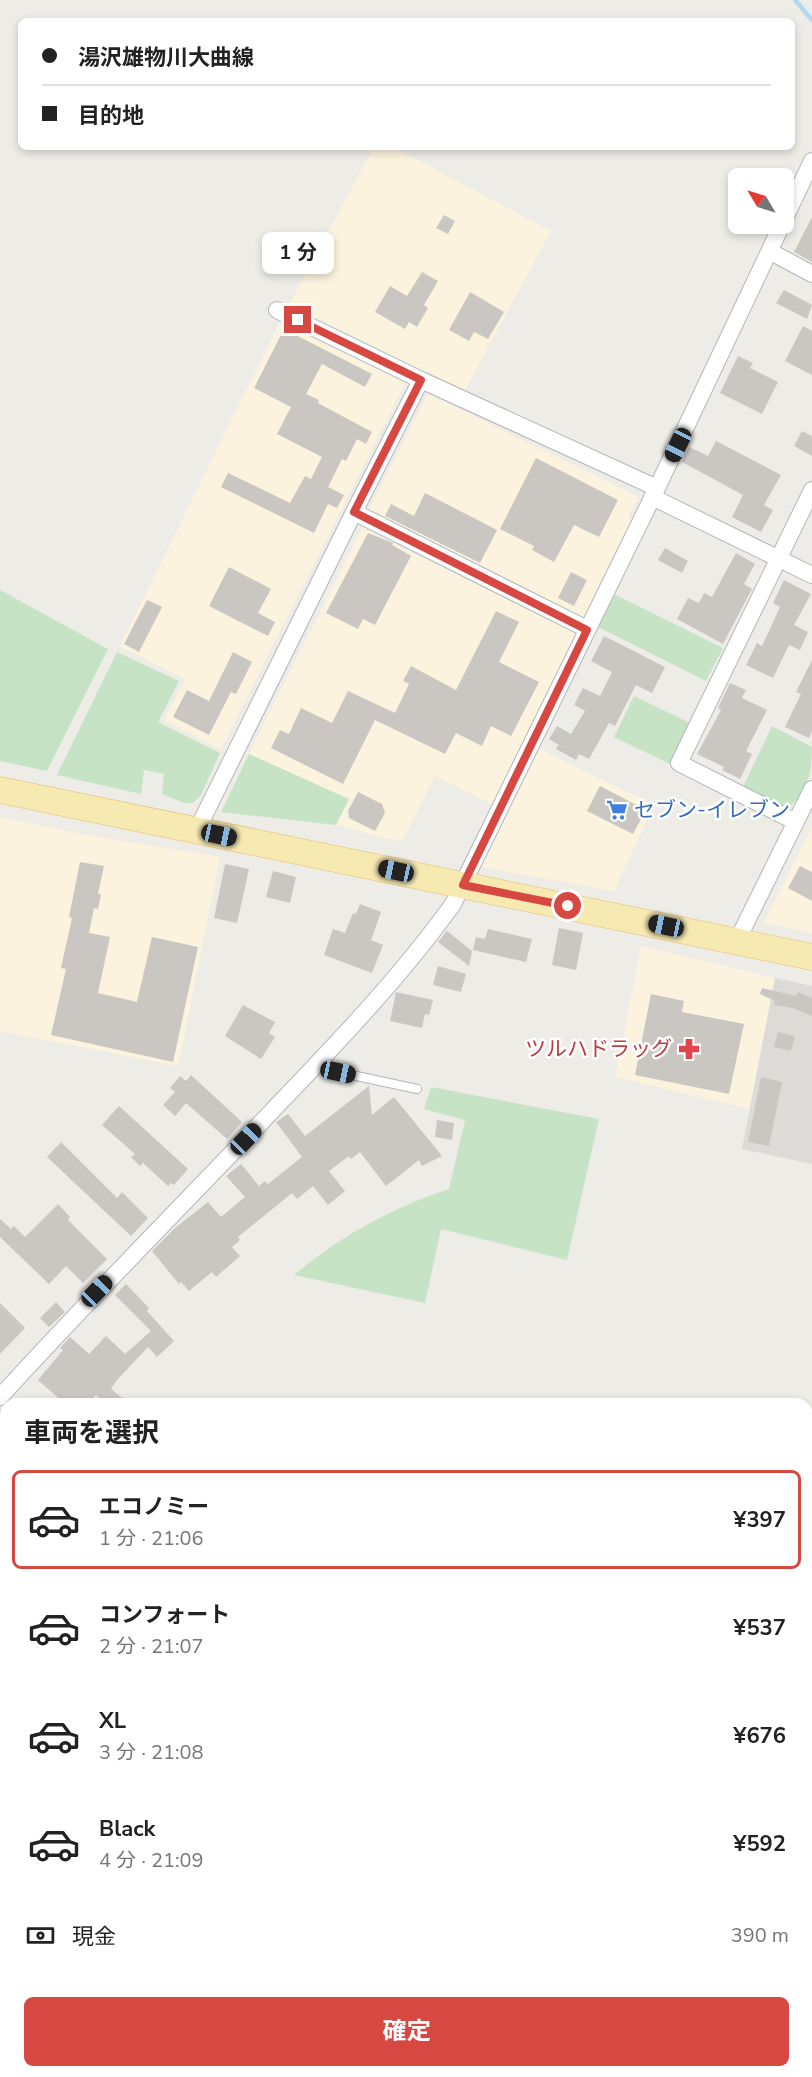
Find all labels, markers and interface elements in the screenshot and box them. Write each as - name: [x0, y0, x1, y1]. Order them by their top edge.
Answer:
- text: 湯沢雄物川大曲線: [78, 43, 254, 73]
- text: 目的地: [78, 101, 144, 131]
- north arrow: [728, 168, 794, 234]
- map controls: [728, 168, 794, 234]
- callout: 1 分: [262, 233, 334, 275]
- text: 1 分: [279, 239, 317, 266]
- route end: [284, 306, 311, 333]
- car: [662, 425, 694, 465]
- place label: セブン-イレブン: [634, 796, 790, 824]
- supermarket icon: セブン-イレブン: [605, 798, 629, 822]
- car: [200, 822, 238, 848]
- car: [377, 858, 415, 884]
- route start: [554, 892, 581, 919]
- car: [647, 913, 685, 939]
- place label: ツルハドラッグ: [525, 1035, 672, 1063]
- pharmacy icon: ツルハドラッグ: [677, 1037, 701, 1061]
- car: [319, 1059, 357, 1085]
- car: [227, 1120, 265, 1158]
- car: [78, 1272, 116, 1310]
- text: 車両を選択: [24, 1415, 159, 1452]
- text: エコノミー: [99, 1492, 209, 1522]
- icon: car: [27, 1493, 81, 1547]
- text: ¥397: [733, 1505, 786, 1535]
- text: 1 分 · 21:06: [99, 1525, 204, 1552]
- text: コンフォート: [99, 1600, 230, 1630]
- icon: car: [27, 1601, 81, 1655]
- text: ¥537: [733, 1613, 786, 1643]
- text: 2 分 · 21:07: [99, 1633, 204, 1660]
- text: XL: [99, 1706, 126, 1736]
- icon: car: [27, 1709, 81, 1763]
- text: ¥676: [733, 1721, 786, 1751]
- text: 3 分 · 21:08: [99, 1739, 204, 1766]
- text: Black: [99, 1814, 155, 1844]
- icon: car: [27, 1817, 81, 1871]
- text: ¥592: [733, 1829, 786, 1859]
- text: 4 分 · 21:09: [99, 1847, 204, 1874]
- icon: cash: [24, 1919, 57, 1952]
- text: 現金: [72, 1922, 116, 1952]
- text: 390 m: [731, 1922, 789, 1949]
- button: 確定: [24, 1997, 789, 2066]

